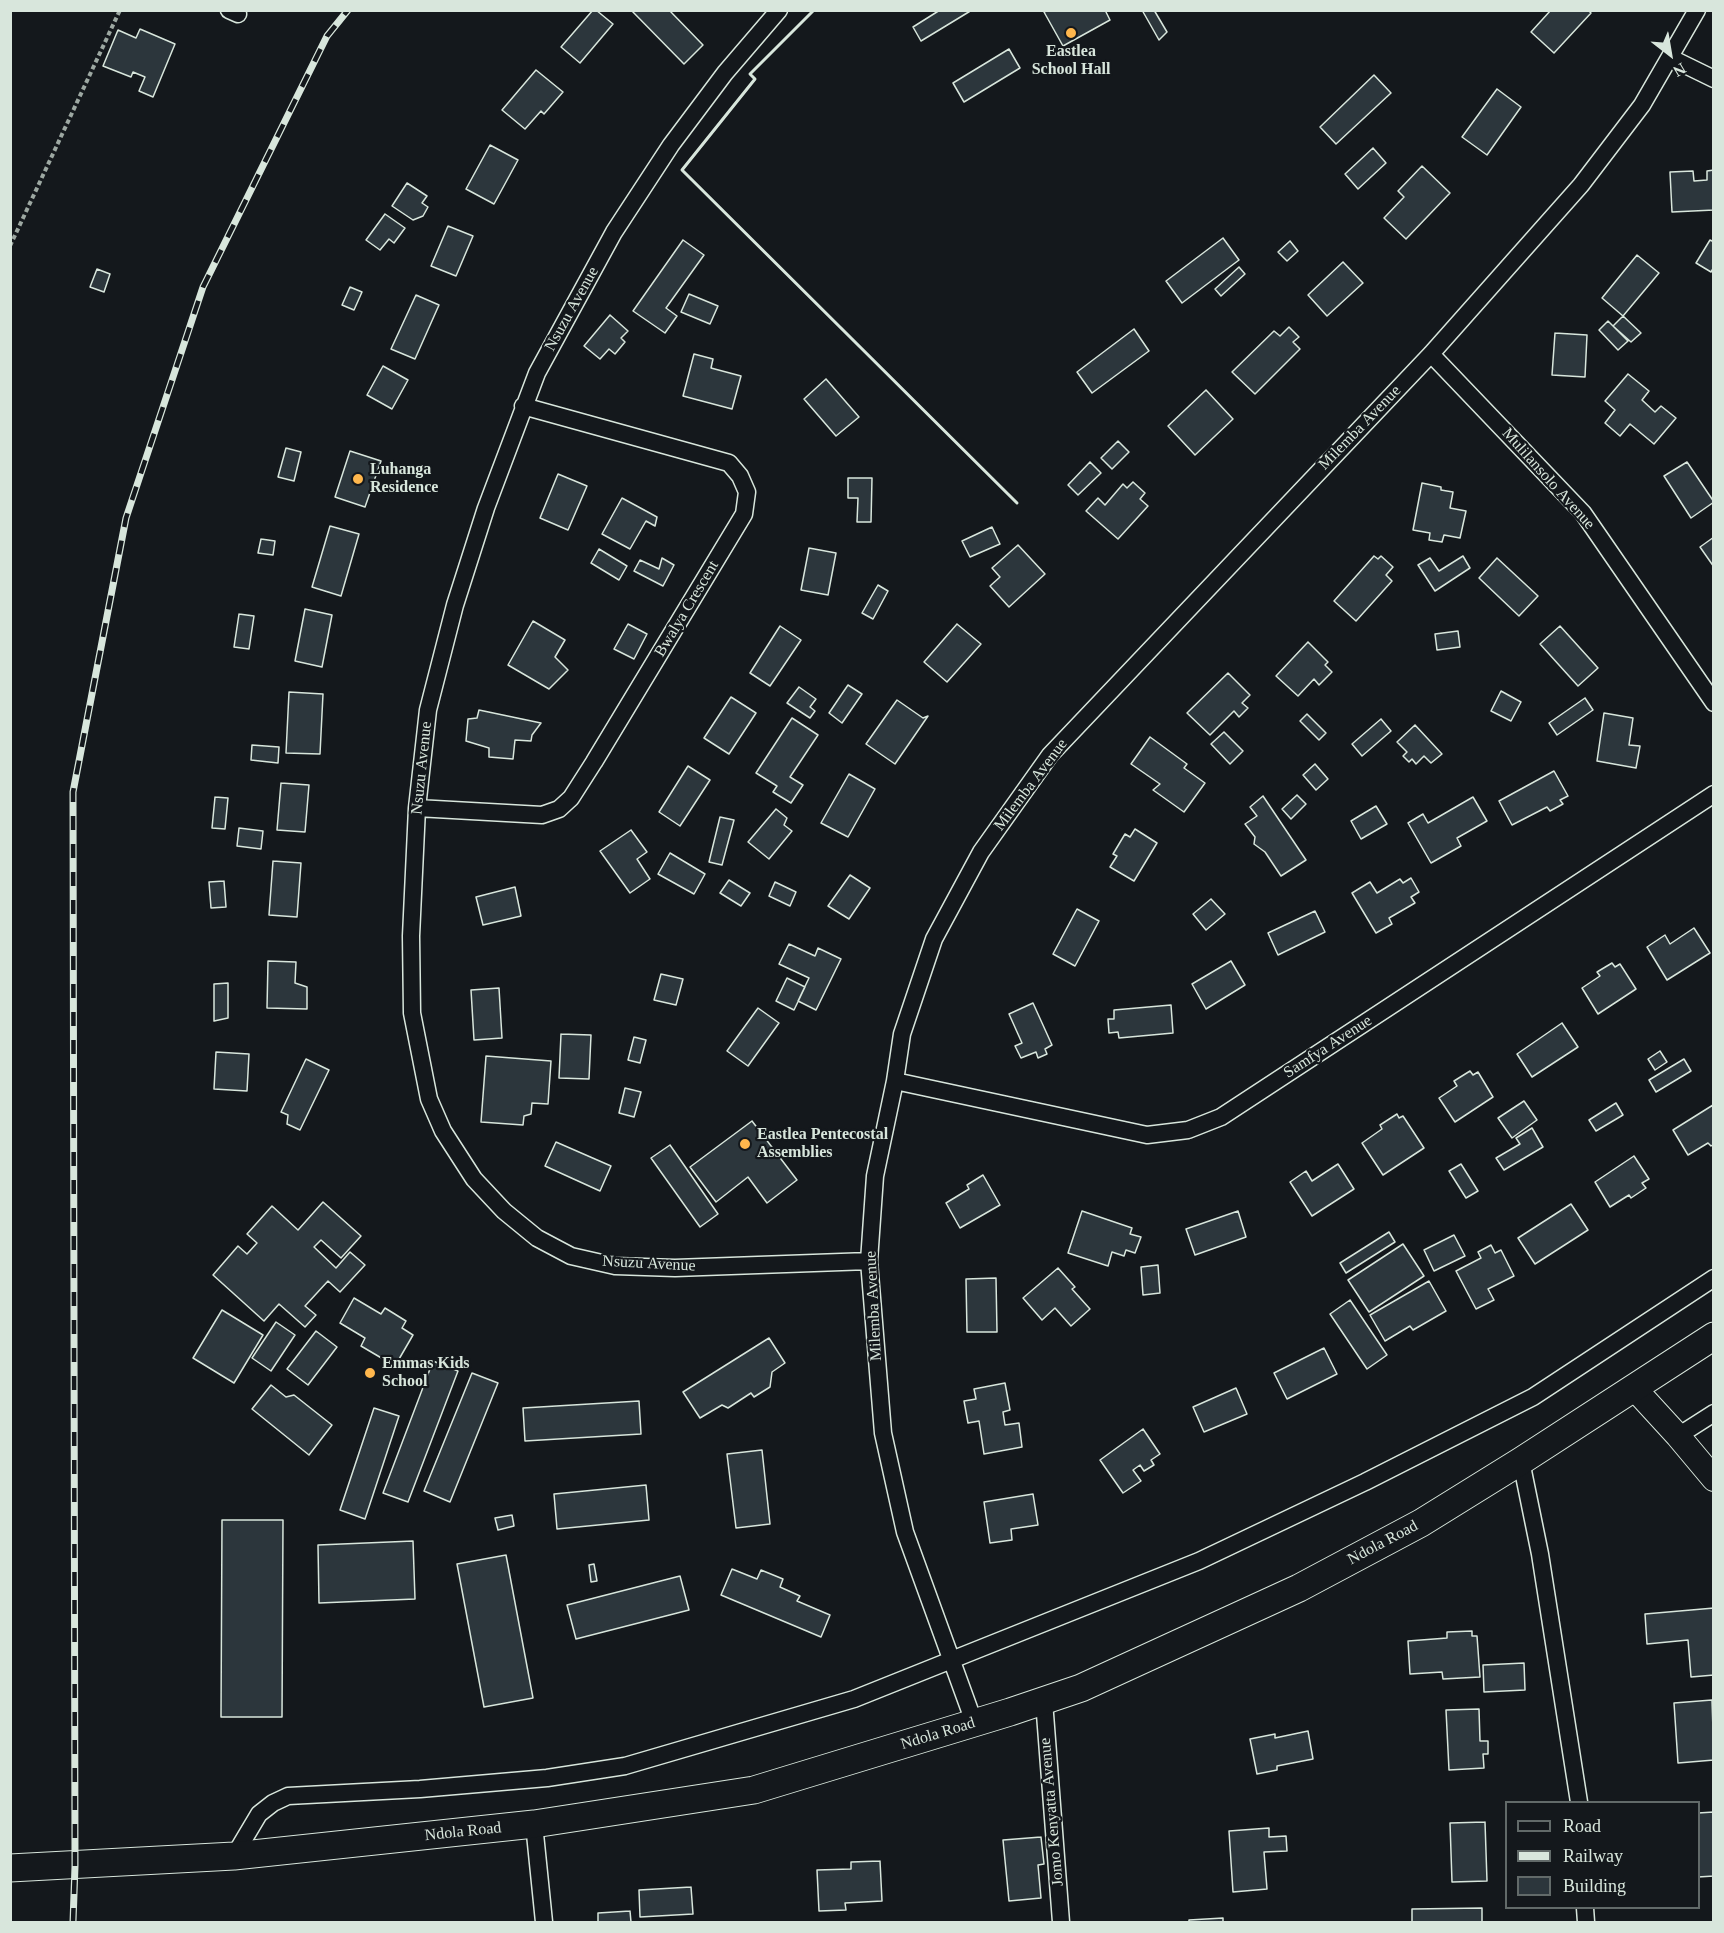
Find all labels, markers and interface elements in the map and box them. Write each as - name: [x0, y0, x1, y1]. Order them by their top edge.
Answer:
- north arrow: [1640, 24, 1700, 84]
- marker: Eastlea School Hall: [1064, 26, 1078, 40]
- place label: Eastlea School Hall: [1032, 42, 1110, 80]
- text: N: [1670, 60, 1689, 80]
- street label: Nsuzu Avenue: [541, 263, 603, 355]
- street label: Milemba Avenue: [1315, 382, 1405, 474]
- street label: Mulilansolo Avenue: [1497, 424, 1599, 534]
- place label: Luhanga Residence: [370, 460, 438, 498]
- marker: Luhanga Residence: [351, 472, 365, 486]
- street label: Bwalya Crescent: [651, 557, 723, 661]
- street label: Nsuzu Avenue: [408, 721, 436, 815]
- street label: Milemba Avenue: [990, 735, 1072, 835]
- street label: Samfya Avenue: [1280, 1011, 1376, 1083]
- place label: Eastlea Pentecostal Assemblies: [757, 1125, 888, 1163]
- marker: Eastlea Pentecostal Assemblies: [738, 1137, 752, 1151]
- street label: Milemba Avenue: [862, 1250, 886, 1362]
- street label: Nsuzu Avenue: [602, 1252, 696, 1276]
- place label: Emmas Kids School: [382, 1354, 470, 1392]
- marker: Emmas Kids School: [363, 1366, 377, 1380]
- street label: Ndola Road: [1345, 1516, 1421, 1570]
- street label: Ndola Road: [898, 1714, 978, 1754]
- street label: Jomo Kenyatta Avenue: [1036, 1737, 1068, 1887]
- legend: [1505, 1801, 1700, 1909]
- text: Road: [1563, 1816, 1601, 1836]
- street label: Ndola Road: [424, 1818, 502, 1846]
- text: Railway: [1563, 1846, 1623, 1866]
- text: Building: [1563, 1876, 1626, 1896]

